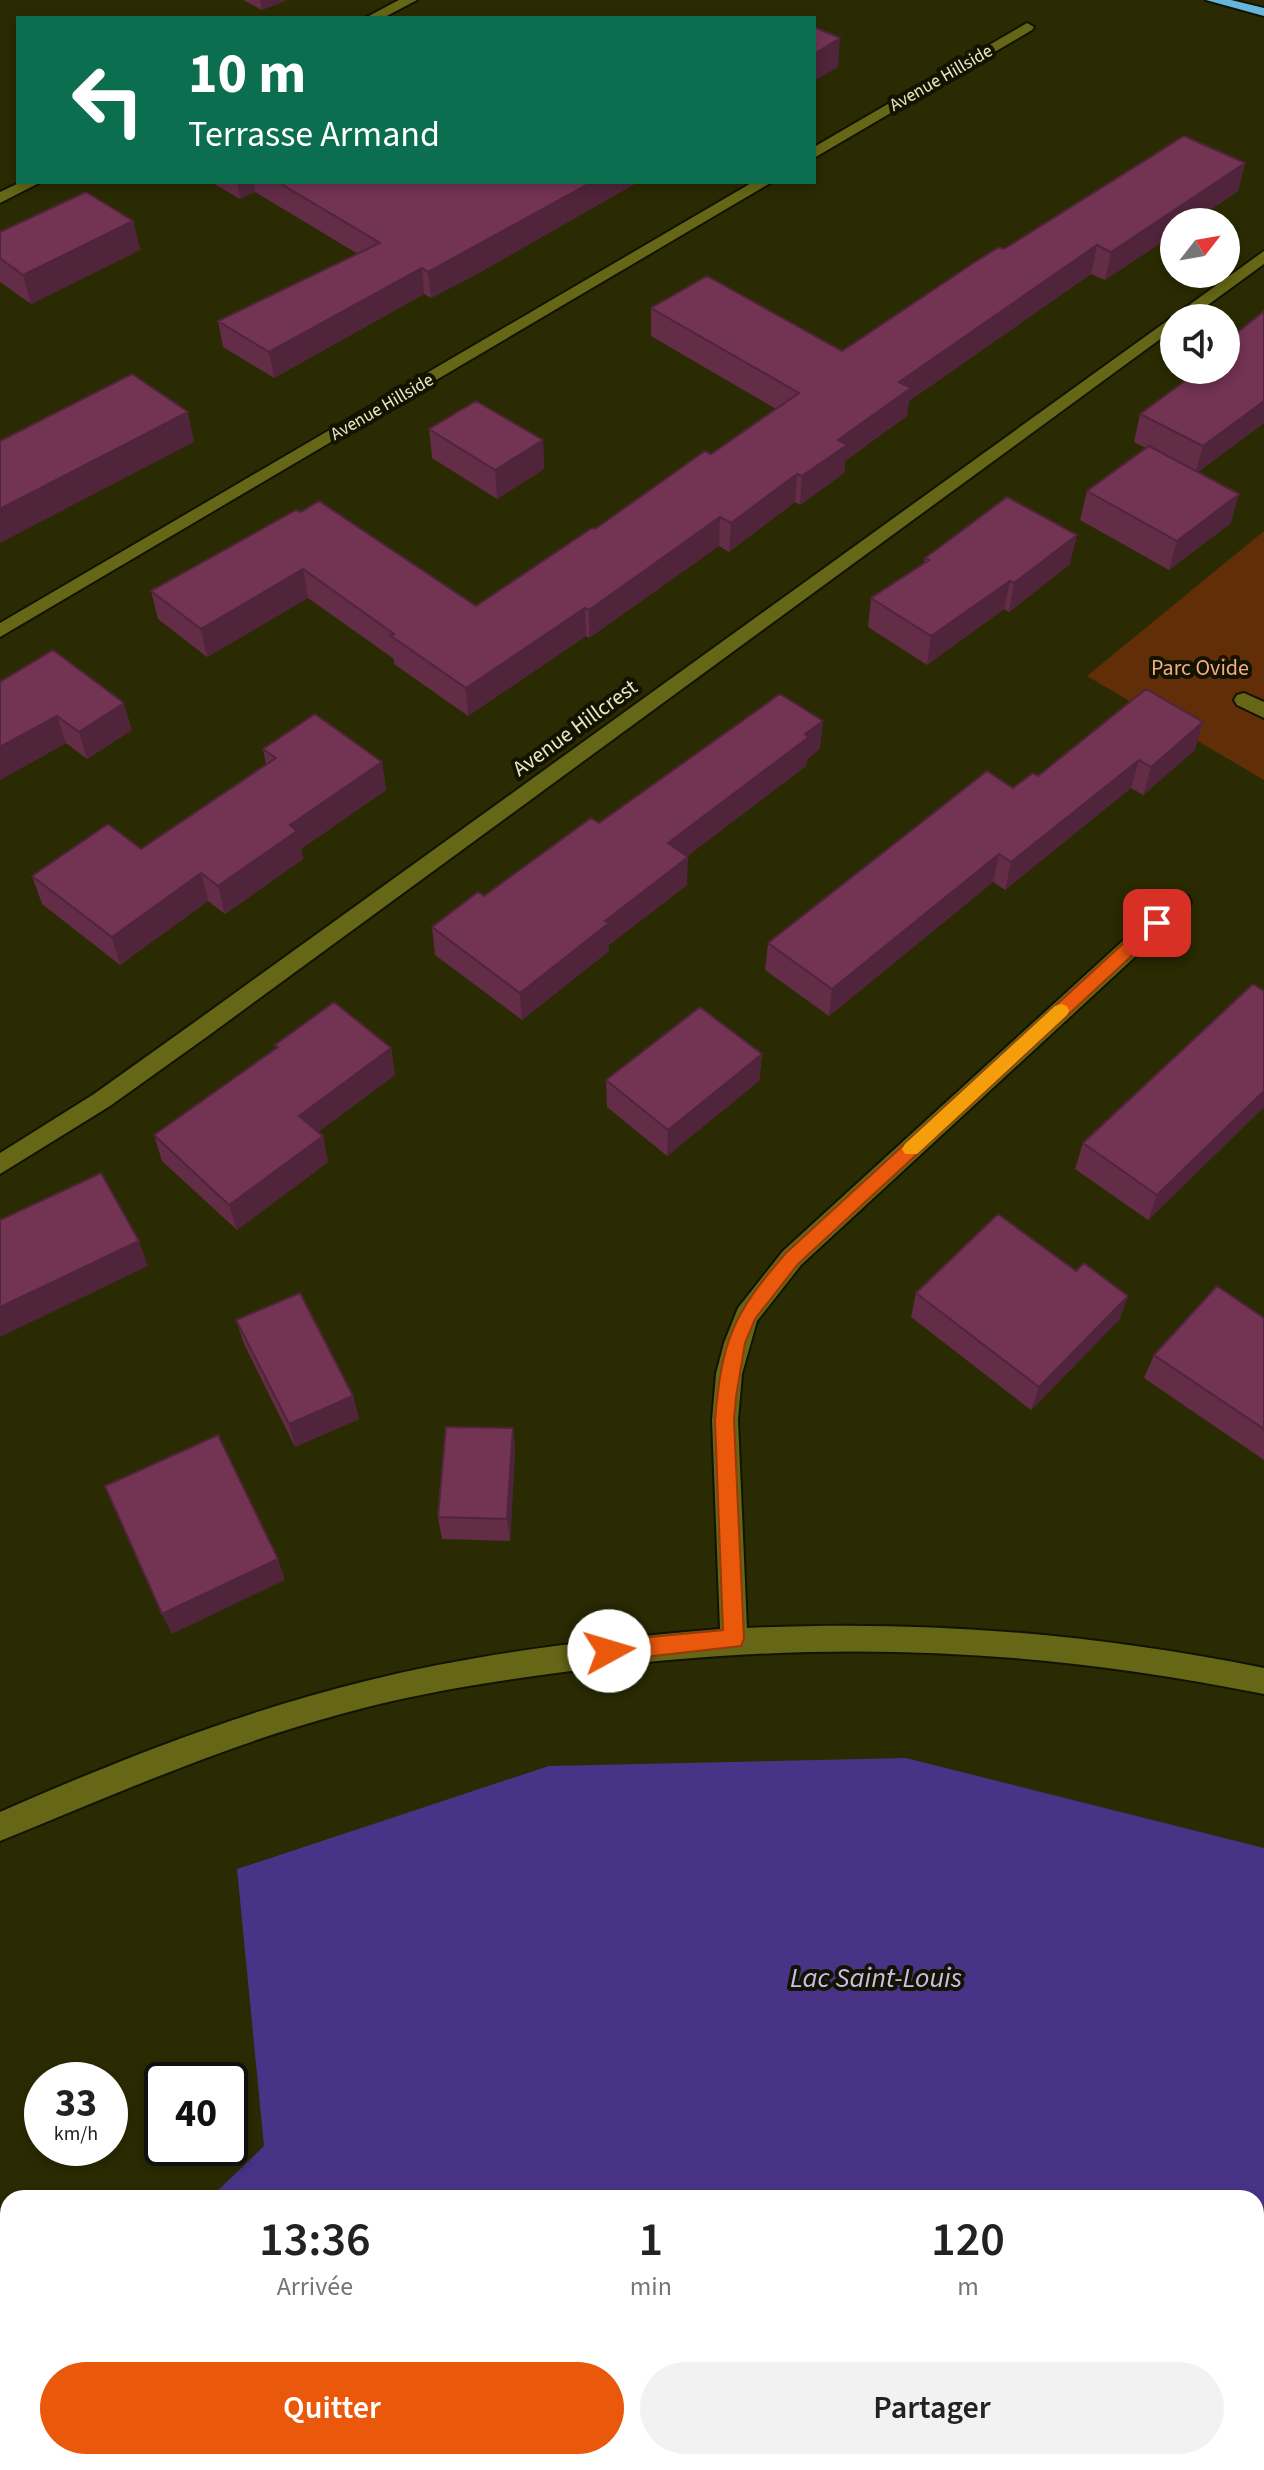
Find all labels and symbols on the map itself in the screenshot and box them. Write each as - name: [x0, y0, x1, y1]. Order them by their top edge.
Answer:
- street label: Avenue Hillside: [885, 38, 997, 118]
- north arrow: [1160, 208, 1240, 288]
- street label: Avenue Hillside: [326, 367, 438, 447]
- park label: Parc Ovide: [1151, 652, 1249, 684]
- street label: Avenue Hillcrest: [506, 671, 645, 784]
- pin: [1123, 889, 1191, 957]
- position arrow: [567, 1609, 651, 1693]
- water label: Lac Saint-Louis: [790, 1958, 962, 1998]
- speed limit sign: 40: [144, 2062, 248, 2166]

